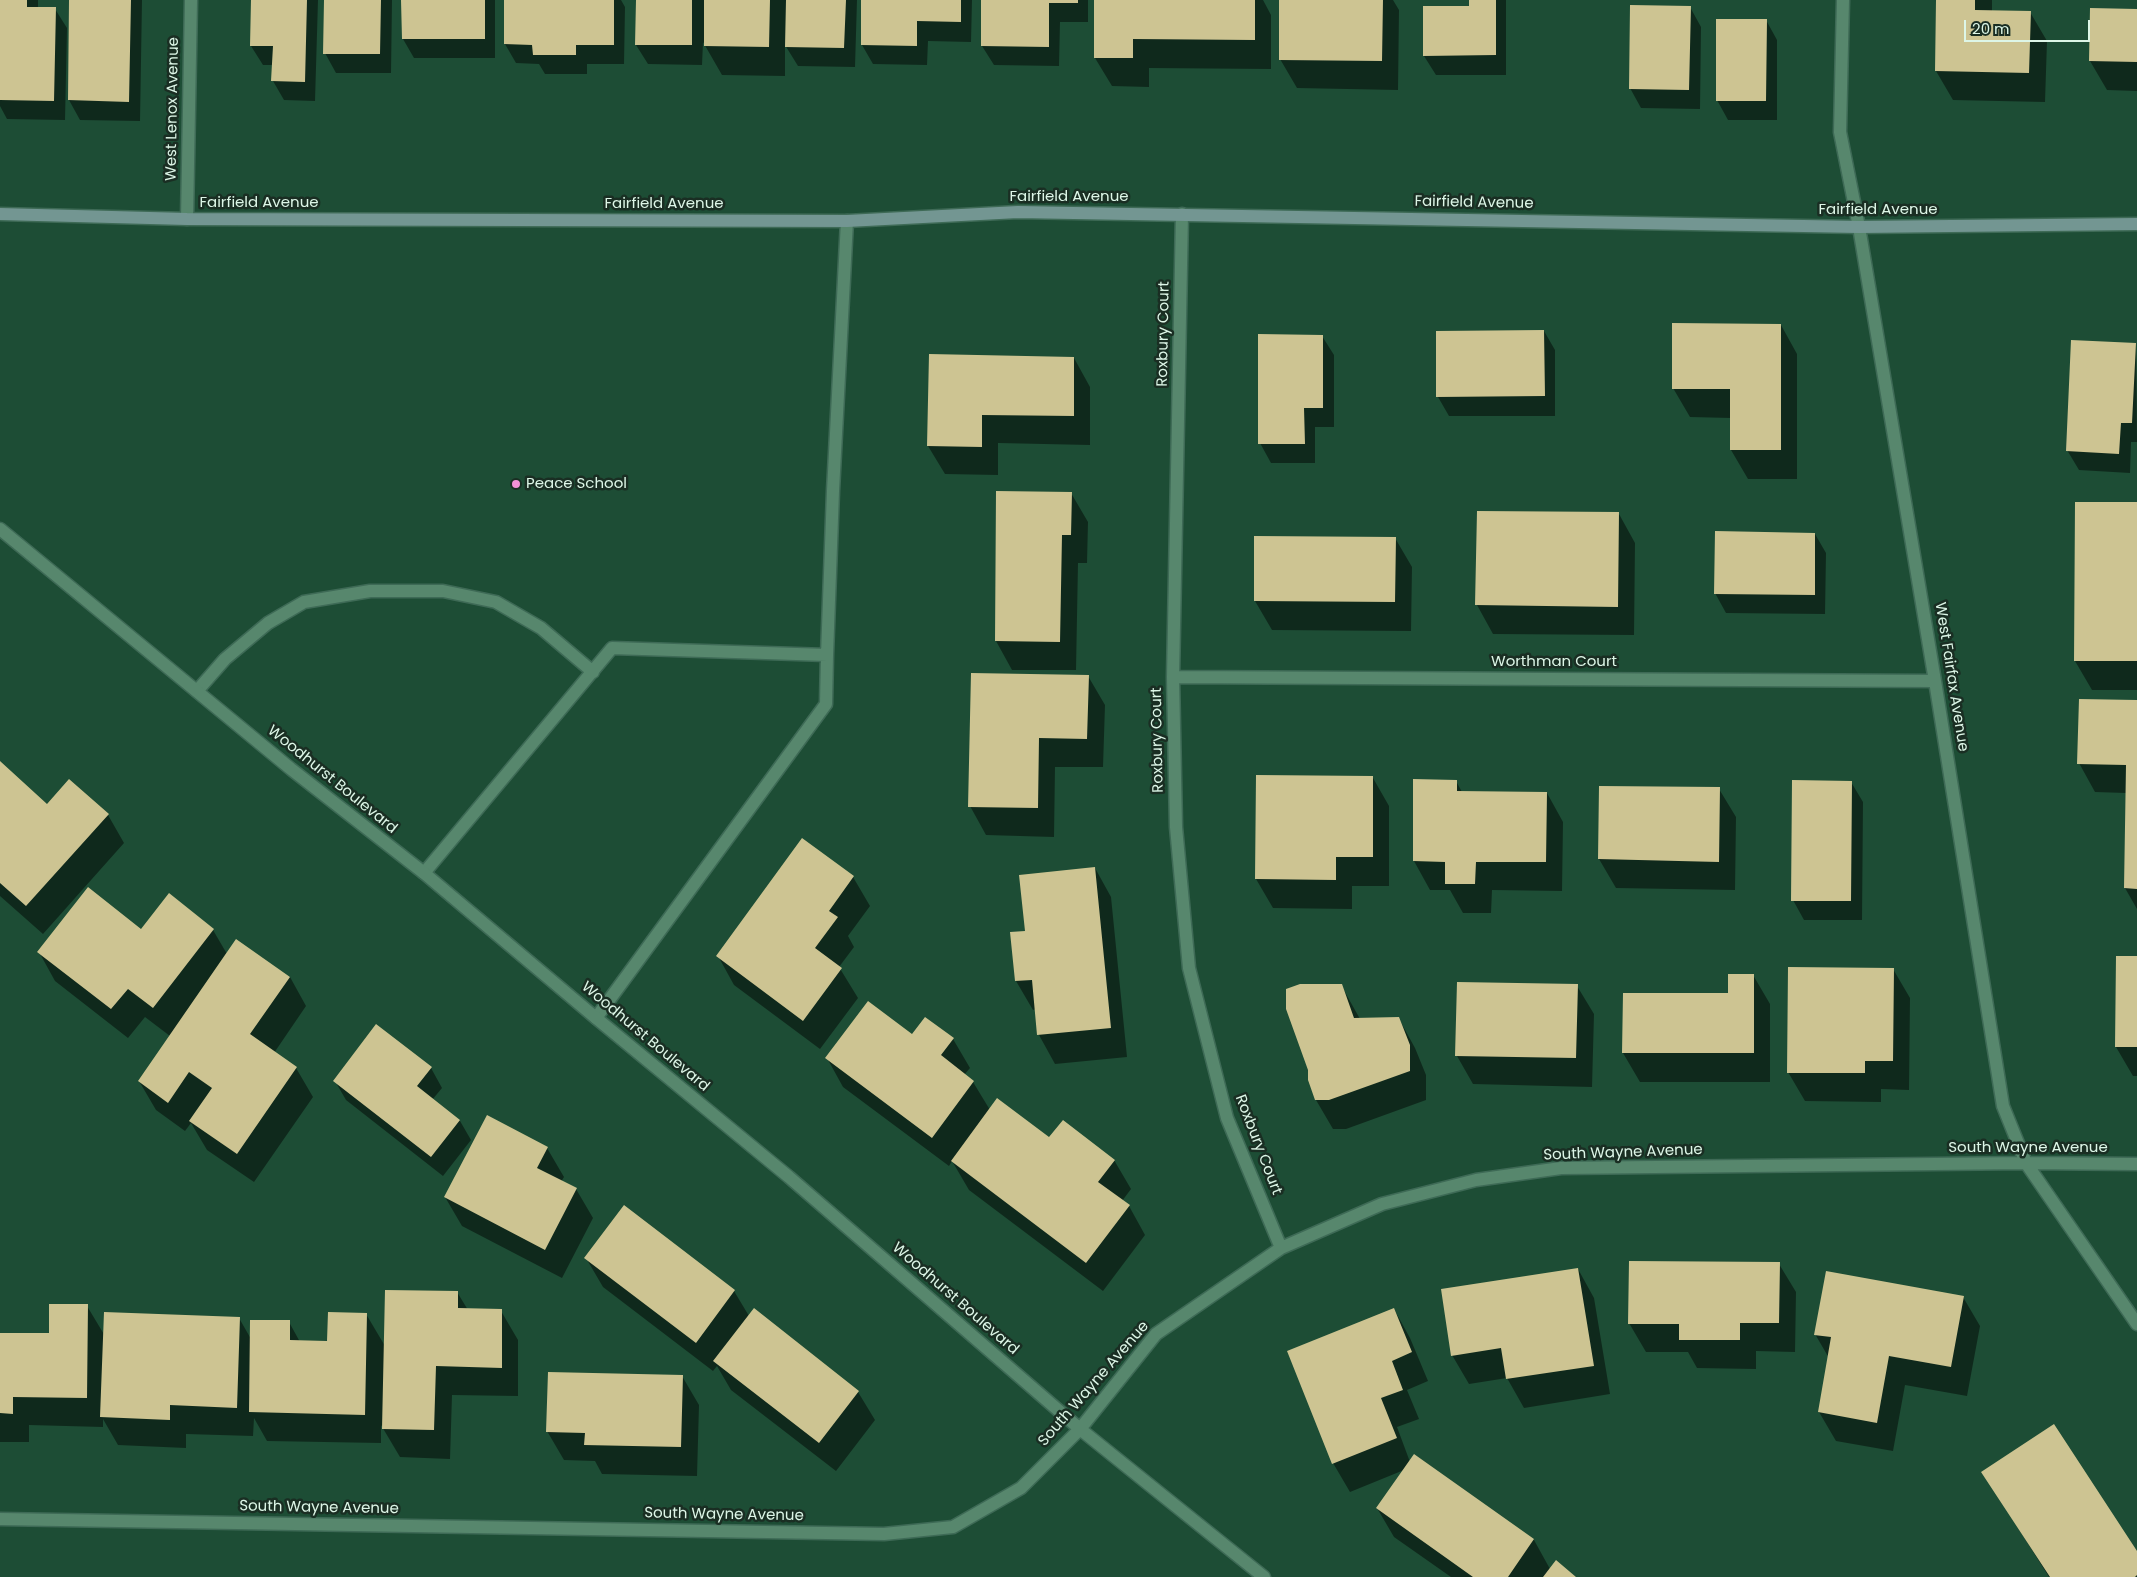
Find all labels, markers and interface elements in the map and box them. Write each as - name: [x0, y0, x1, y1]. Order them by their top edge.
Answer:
- scale bar: [1967, 10, 2093, 42]
- text: 20 m: [1972, 18, 2010, 39]
- street label: West Lenox Avenue: [163, 37, 183, 181]
- street label: Fairfield Avenue: [1009, 188, 1129, 206]
- street label: Fairfield Avenue: [1414, 193, 1534, 213]
- street label: Fairfield Avenue: [199, 194, 319, 212]
- street label: Fairfield Avenue: [604, 195, 724, 213]
- street label: Fairfield Avenue: [1818, 201, 1938, 219]
- street label: Roxbury Court: [1154, 281, 1174, 387]
- place label: Peace School: [526, 475, 627, 493]
- marker: Peace School: [510, 478, 522, 490]
- street label: West Fairfax Avenue: [1930, 601, 1972, 753]
- street label: Worthman Court: [1491, 653, 1617, 671]
- street label: Roxbury Court: [1148, 687, 1168, 793]
- street label: Woodhurst Boulevard: [263, 722, 401, 838]
- street label: Woodhurst Boulevard: [577, 978, 713, 1096]
- street label: Roxbury Court: [1231, 1093, 1285, 1197]
- street label: South Wayne Avenue: [1948, 1139, 2108, 1157]
- street label: South Wayne Avenue: [1543, 1141, 1703, 1165]
- street label: Woodhurst Boulevard: [888, 1239, 1022, 1359]
- street label: South Wayne Avenue: [1035, 1318, 1153, 1450]
- street label: South Wayne Avenue: [239, 1498, 399, 1518]
- street label: South Wayne Avenue: [644, 1505, 804, 1525]

